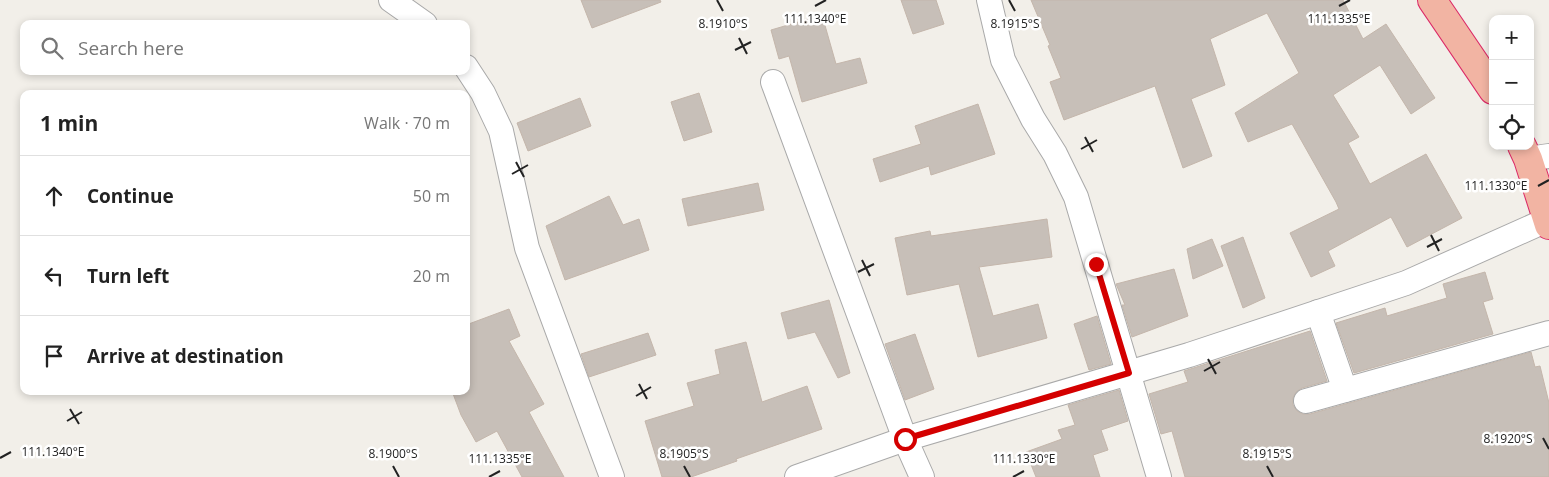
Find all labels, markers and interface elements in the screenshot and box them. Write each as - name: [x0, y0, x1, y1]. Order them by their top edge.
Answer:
- text: 111.1340°E: [784, 10, 847, 27]
- text: 111.1335°E: [1308, 10, 1371, 27]
- text: 8.1910°S: [698, 15, 748, 32]
- text: 8.1915°S: [990, 15, 1040, 32]
- map controls: [1489, 15, 1534, 150]
- button: +: [1489, 15, 1534, 60]
- search box: [20, 20, 470, 75]
- icon: search: [38, 34, 66, 62]
- text: Search here: [78, 35, 184, 61]
- button: −: [1489, 60, 1534, 105]
- button: locate: [1489, 105, 1534, 150]
- text: 1 min: [40, 109, 98, 137]
- text: Walk · 70 m: [364, 112, 450, 134]
- text: 111.1330°E: [1465, 177, 1528, 194]
- icon: ahead: [40, 182, 68, 210]
- text: Continue: [87, 183, 174, 209]
- text: 50 m: [413, 185, 450, 207]
- route end: [1085, 253, 1108, 276]
- icon: left: [40, 262, 68, 290]
- text: Turn left: [87, 263, 169, 289]
- text: 20 m: [413, 265, 450, 287]
- icon: arrive: [40, 342, 68, 370]
- text: Arrive at destination: [87, 343, 284, 369]
- route start: [894, 428, 917, 451]
- text: 8.1920°S: [1483, 430, 1533, 447]
- text: 111.1340°E: [22, 443, 85, 460]
- text: 8.1900°S: [368, 445, 418, 462]
- text: 8.1905°S: [659, 445, 709, 462]
- text: 8.1915°S: [1242, 445, 1292, 462]
- text: 111.1335°E: [469, 450, 532, 467]
- text: 111.1330°E: [993, 450, 1056, 467]

